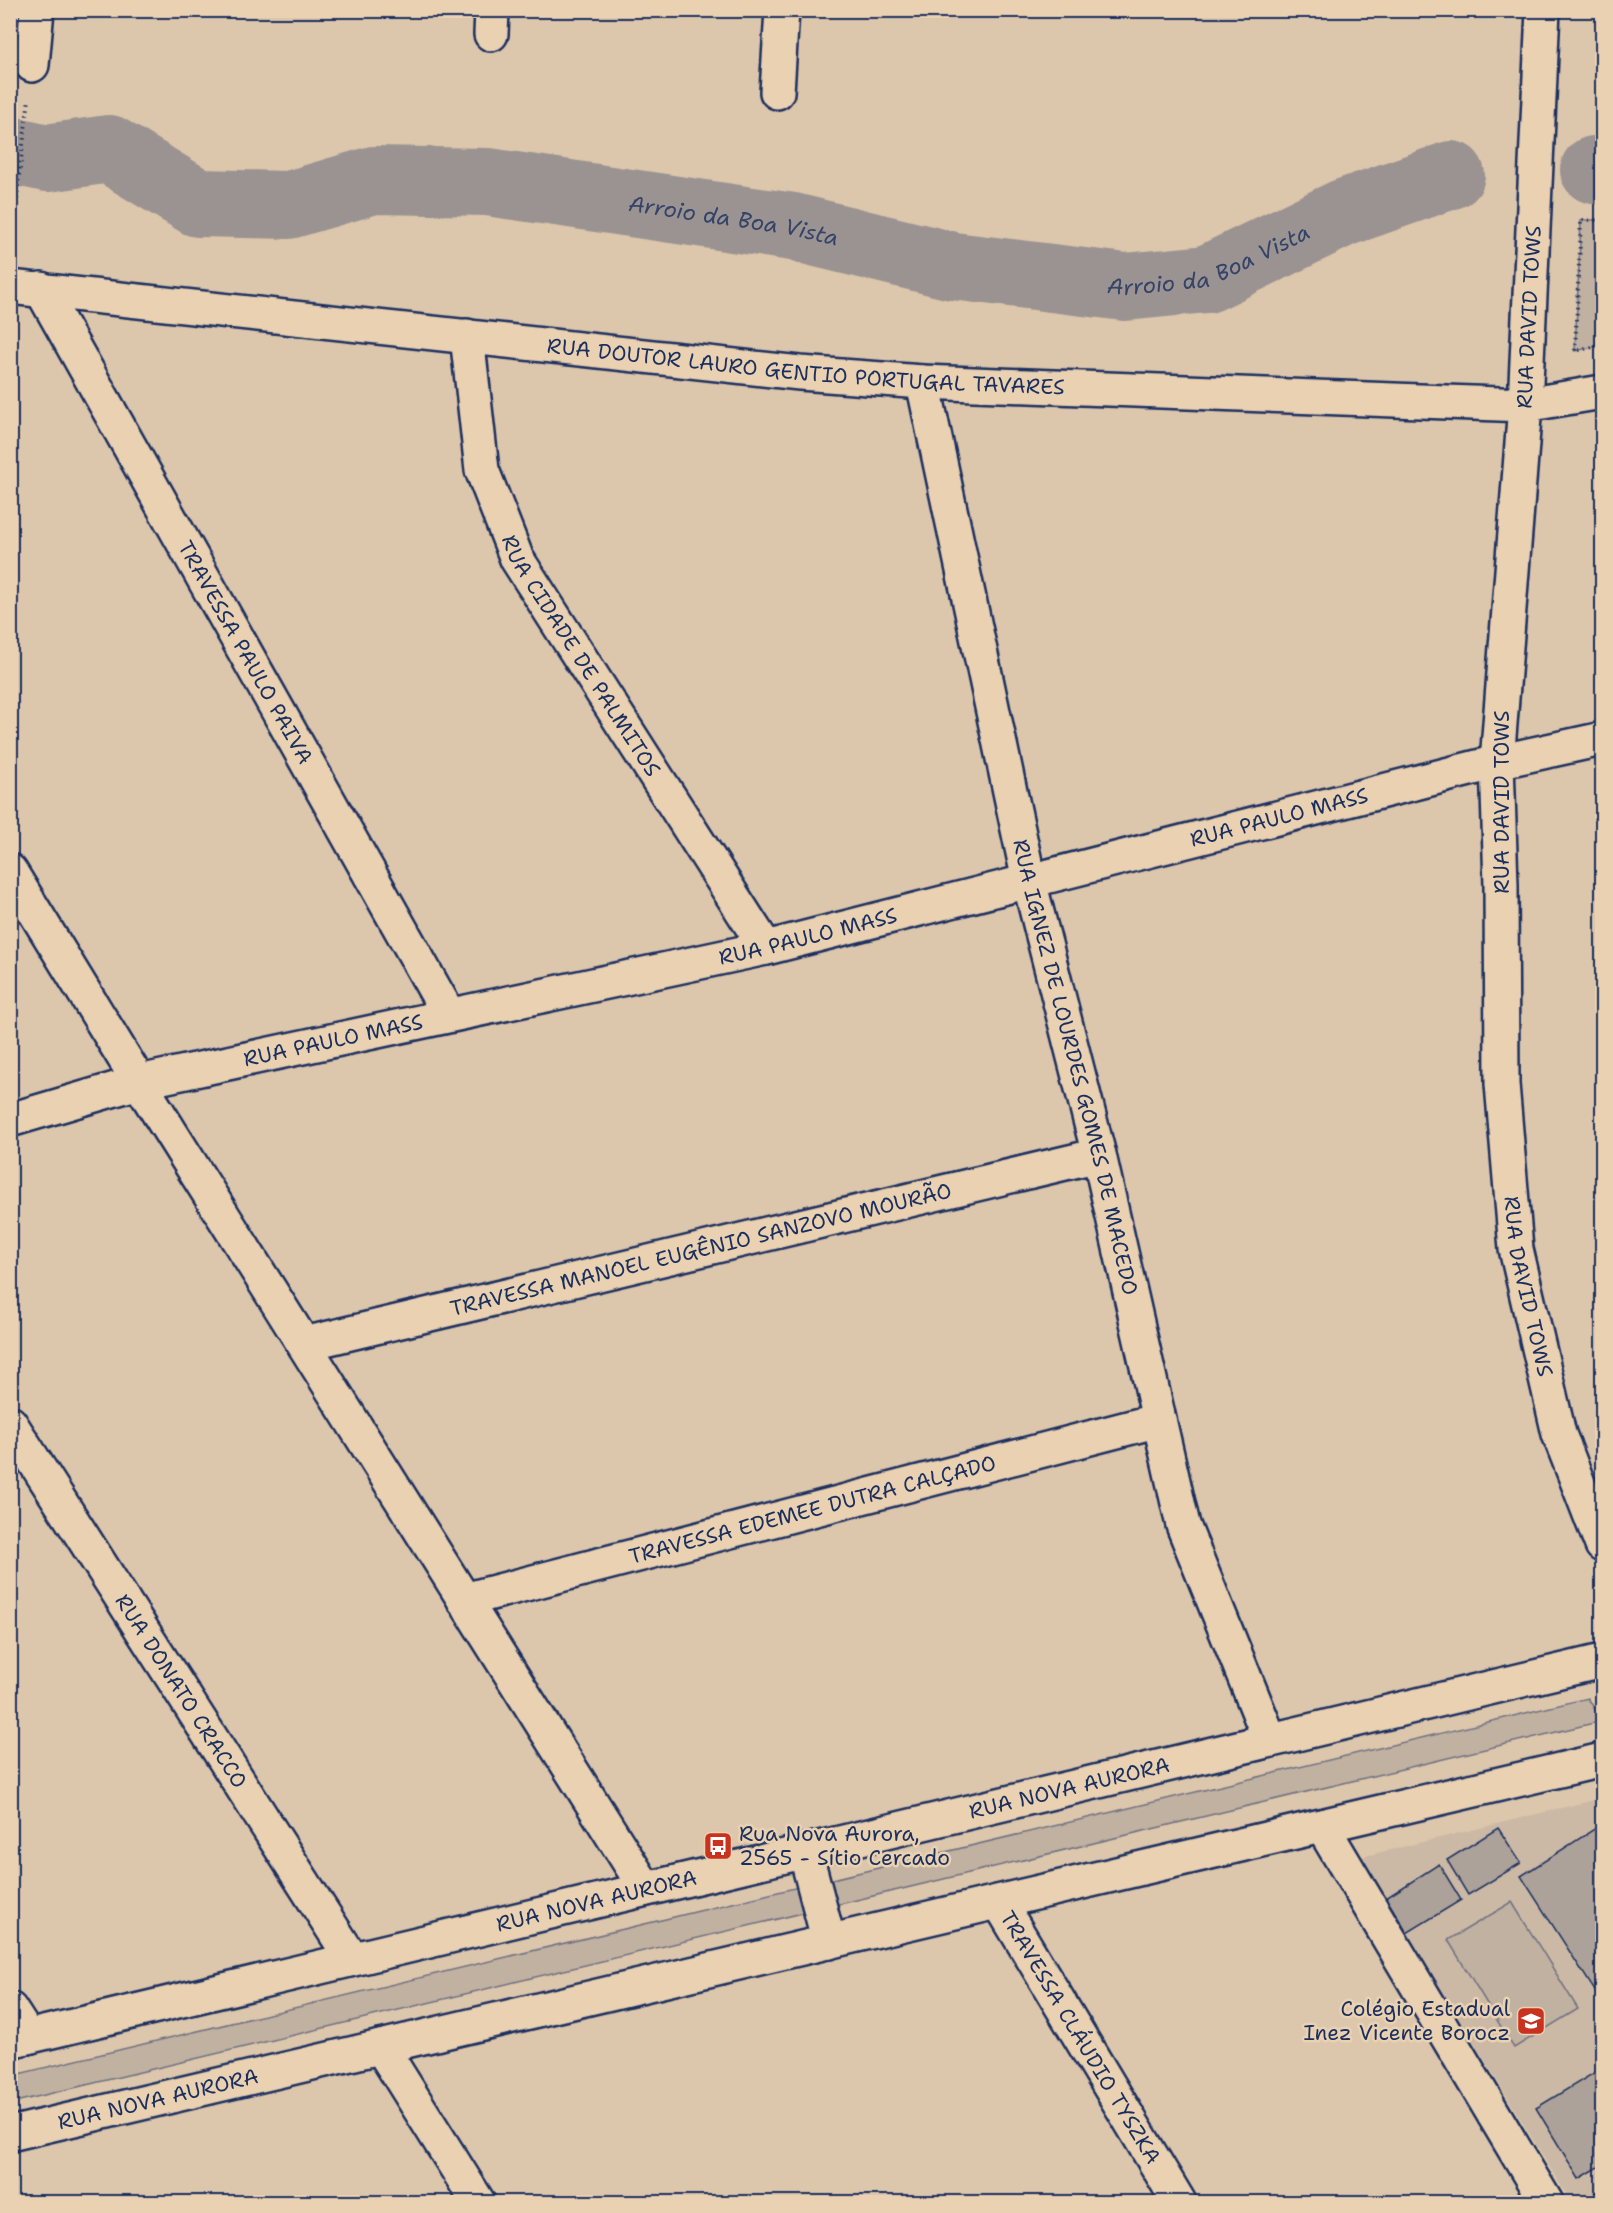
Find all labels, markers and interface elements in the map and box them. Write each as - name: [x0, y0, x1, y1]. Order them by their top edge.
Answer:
- water label: Arroio da Boa Vista: [627, 189, 842, 253]
- water label: Arroio da Boa Vista: [1106, 217, 1315, 302]
- street label: RUA DAVID TOWS: [1510, 225, 1548, 409]
- street label: RUA DOUTOR LAURO GENTIO PORTUGAL TAVARES: [546, 332, 1065, 401]
- street label: RUA CIDADE DE PALMITOS: [495, 531, 667, 782]
- street label: TRAVESSA PAULO PAIVA: [171, 536, 319, 769]
- street label: RUA DAVID TOWS: [1488, 710, 1516, 894]
- street label: RUA PAULO MASS: [1187, 781, 1371, 854]
- street label: RUA IGNEZ DE LOURDES GOMES DE MACEDO: [1006, 837, 1144, 1298]
- street label: RUA PAULO MASS: [716, 901, 900, 972]
- street label: RUA PAULO MASS: [241, 1008, 425, 1073]
- street label: TRAVESSA MANOEL EUGÊNIO SANZOVO MOURÃO: [447, 1177, 954, 1323]
- street label: RUA DAVID TOWS: [1498, 1195, 1559, 1379]
- street label: TRAVESSA EDEMEE DUTRA CALÇADO: [626, 1449, 999, 1571]
- street label: RUA DONATO CRACCO: [109, 1589, 253, 1794]
- street label: RUA NOVA AURORA: [966, 1751, 1172, 1826]
- place label: Rua Nova Aurora, 2565 - Sítio Cercado: [739, 1820, 950, 1872]
- bus stop icon: Rua Nova Aurora, 2565 - Sítio Cercado: [702, 1830, 734, 1862]
- street label: RUA NOVA AURORA: [493, 1864, 700, 1938]
- street label: TRAVESSA CLÁUDIO TYSZKA: [994, 1906, 1167, 2169]
- place label: Colégio Estadual Inez Vicente Borocz: [1303, 1995, 1511, 2047]
- school or university icon: Colégio Estadual Inez Vicente Borocz: [1515, 2005, 1547, 2037]
- street label: RUA NOVA AURORA: [55, 2062, 261, 2136]

